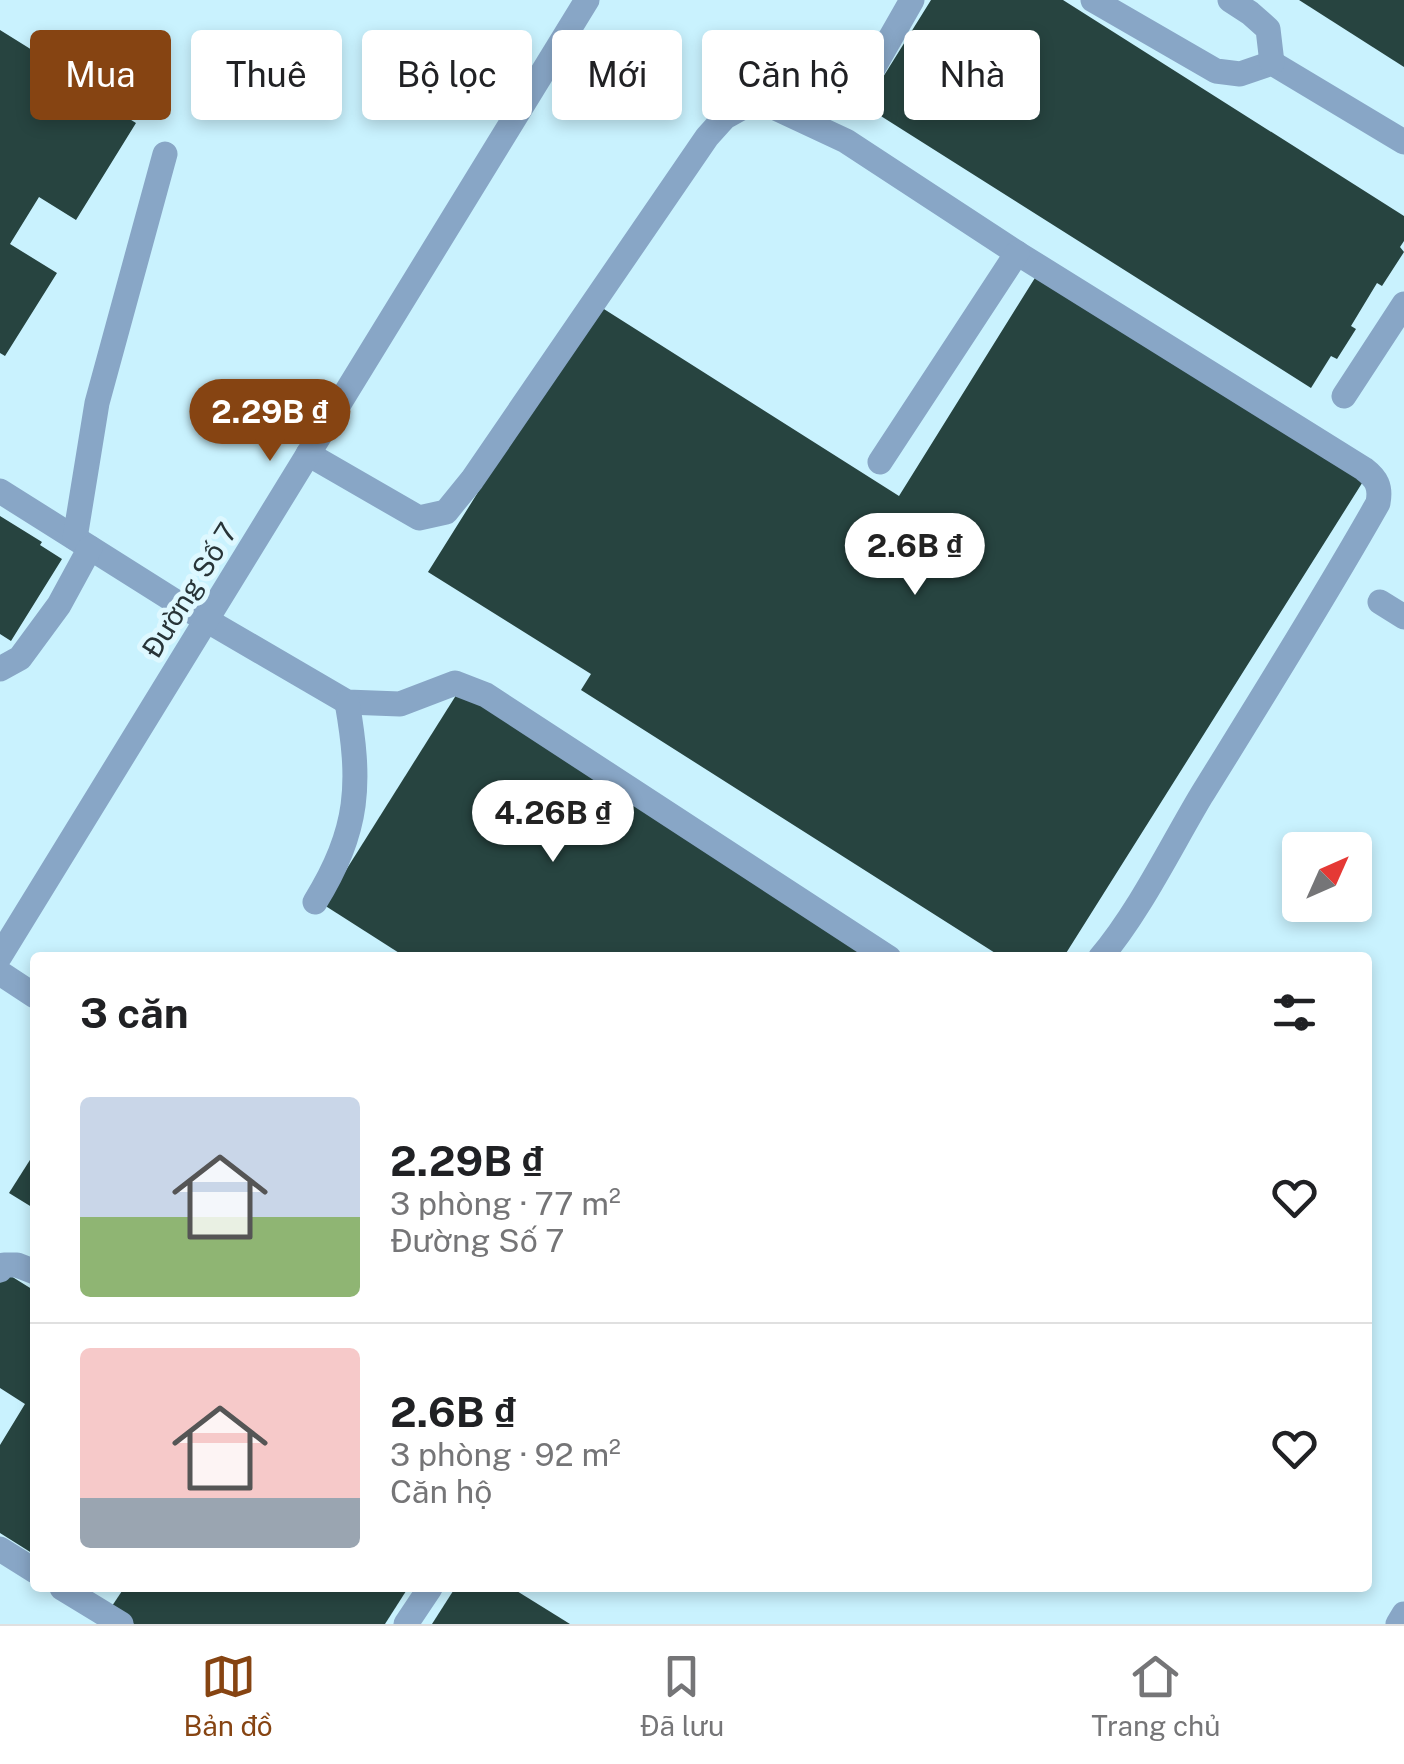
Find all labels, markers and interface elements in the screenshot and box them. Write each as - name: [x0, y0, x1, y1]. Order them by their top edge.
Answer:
- chip: Mua: [30, 30, 171, 120]
- chip: Thuê: [191, 30, 342, 120]
- chip: Bộ lọc: [362, 30, 532, 120]
- chip: Mới: [552, 30, 682, 120]
- chip: Căn hộ: [702, 30, 884, 120]
- chip: Nhà: [904, 30, 1040, 120]
- pin: 2.29B ₫: [178, 379, 362, 464]
- text: 2.29B ₫: [211, 393, 329, 430]
- pin: 2.6B ₫: [834, 513, 996, 598]
- street label: Đường Số 7: [135, 516, 243, 664]
- text: 2.6B ₫: [867, 527, 963, 564]
- pin: 4.26B ₫: [461, 780, 645, 865]
- text: 4.26B ₫: [494, 794, 612, 831]
- north arrow: [1282, 832, 1372, 922]
- map controls: [1282, 832, 1372, 922]
- icon: filters: [1267, 985, 1322, 1040]
- text: 3 căn: [80, 988, 189, 1037]
- text: 2.29B ₫: [390, 1136, 544, 1185]
- icon: home: [160, 1137, 280, 1257]
- icon: heart: [1267, 1170, 1322, 1225]
- text: 3 phòng · 77 m²: [390, 1185, 621, 1222]
- text: Đường Số 7: [390, 1222, 565, 1259]
- text: 2.6B ₫: [390, 1387, 516, 1436]
- icon: home: [160, 1388, 280, 1508]
- icon: heart: [1267, 1421, 1322, 1476]
- text: 3 phòng · 92 m²: [390, 1436, 621, 1473]
- text: Căn hộ: [390, 1473, 492, 1510]
- tab: Bản đồ: [184, 1649, 273, 1742]
- tab: Đã lưu: [640, 1649, 724, 1742]
- tab: Trang chủ: [1091, 1649, 1220, 1742]

